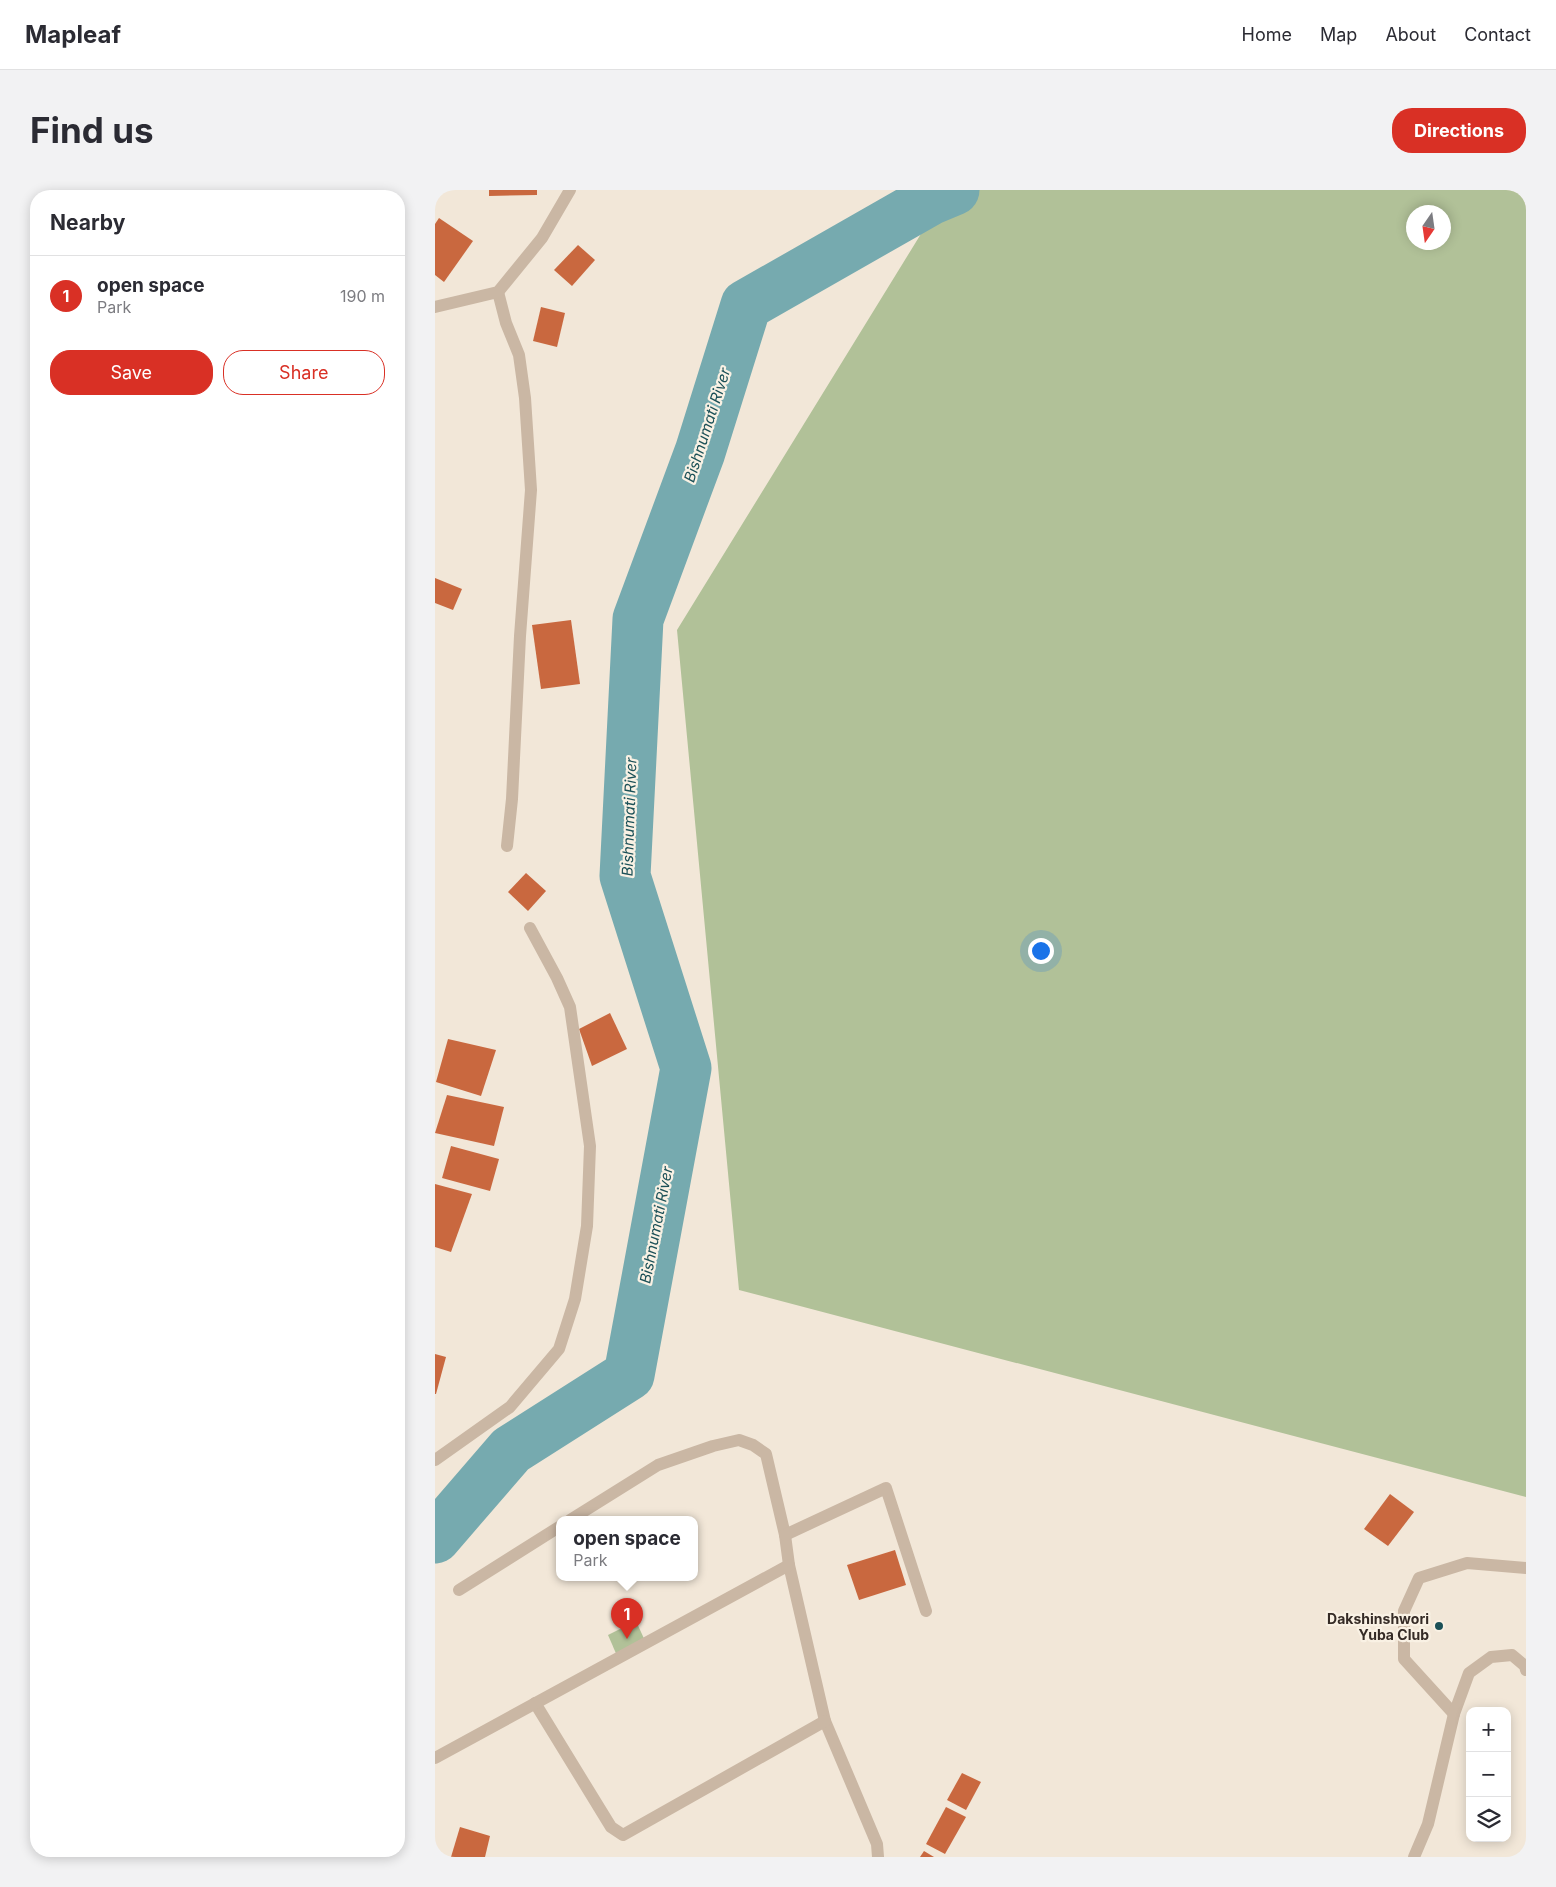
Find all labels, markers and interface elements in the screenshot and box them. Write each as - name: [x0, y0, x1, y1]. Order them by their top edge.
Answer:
- text: Mapleaf: [25, 20, 121, 49]
- text: Home: [1242, 24, 1292, 45]
- text: Map: [1320, 24, 1357, 45]
- text: About: [1385, 24, 1436, 45]
- text: Contact: [1464, 24, 1531, 45]
- button: Directions: [1392, 108, 1526, 153]
- text: Find us: [30, 109, 154, 151]
- north arrow: [1406, 205, 1451, 250]
- text: Nearby: [50, 210, 125, 235]
- text: open space: [97, 274, 205, 297]
- text: 1: [63, 286, 69, 306]
- text: 190 m: [340, 286, 385, 306]
- text: Park: [97, 297, 131, 317]
- button: Save: [50, 350, 213, 395]
- button: Share: [223, 350, 385, 395]
- water label: Bishnumati River: [680, 365, 735, 484]
- water label: Bishnumati River: [617, 757, 641, 877]
- your location: [1028, 938, 1054, 964]
- water label: Bishnumati River: [635, 1165, 677, 1285]
- popup: [556, 1516, 698, 1581]
- text: open space: [573, 1527, 681, 1550]
- text: Park: [573, 1550, 607, 1570]
- pin: 1: [611, 1598, 643, 1639]
- place label: Dakshinshwori Yuba Club: [1327, 1610, 1429, 1643]
- marker: Dakshinshwori Yuba Club: [1433, 1620, 1445, 1632]
- map controls: [1466, 1707, 1511, 1842]
- button: +: [1466, 1707, 1511, 1752]
- button: −: [1466, 1752, 1511, 1797]
- button: layers: [1466, 1797, 1511, 1842]

